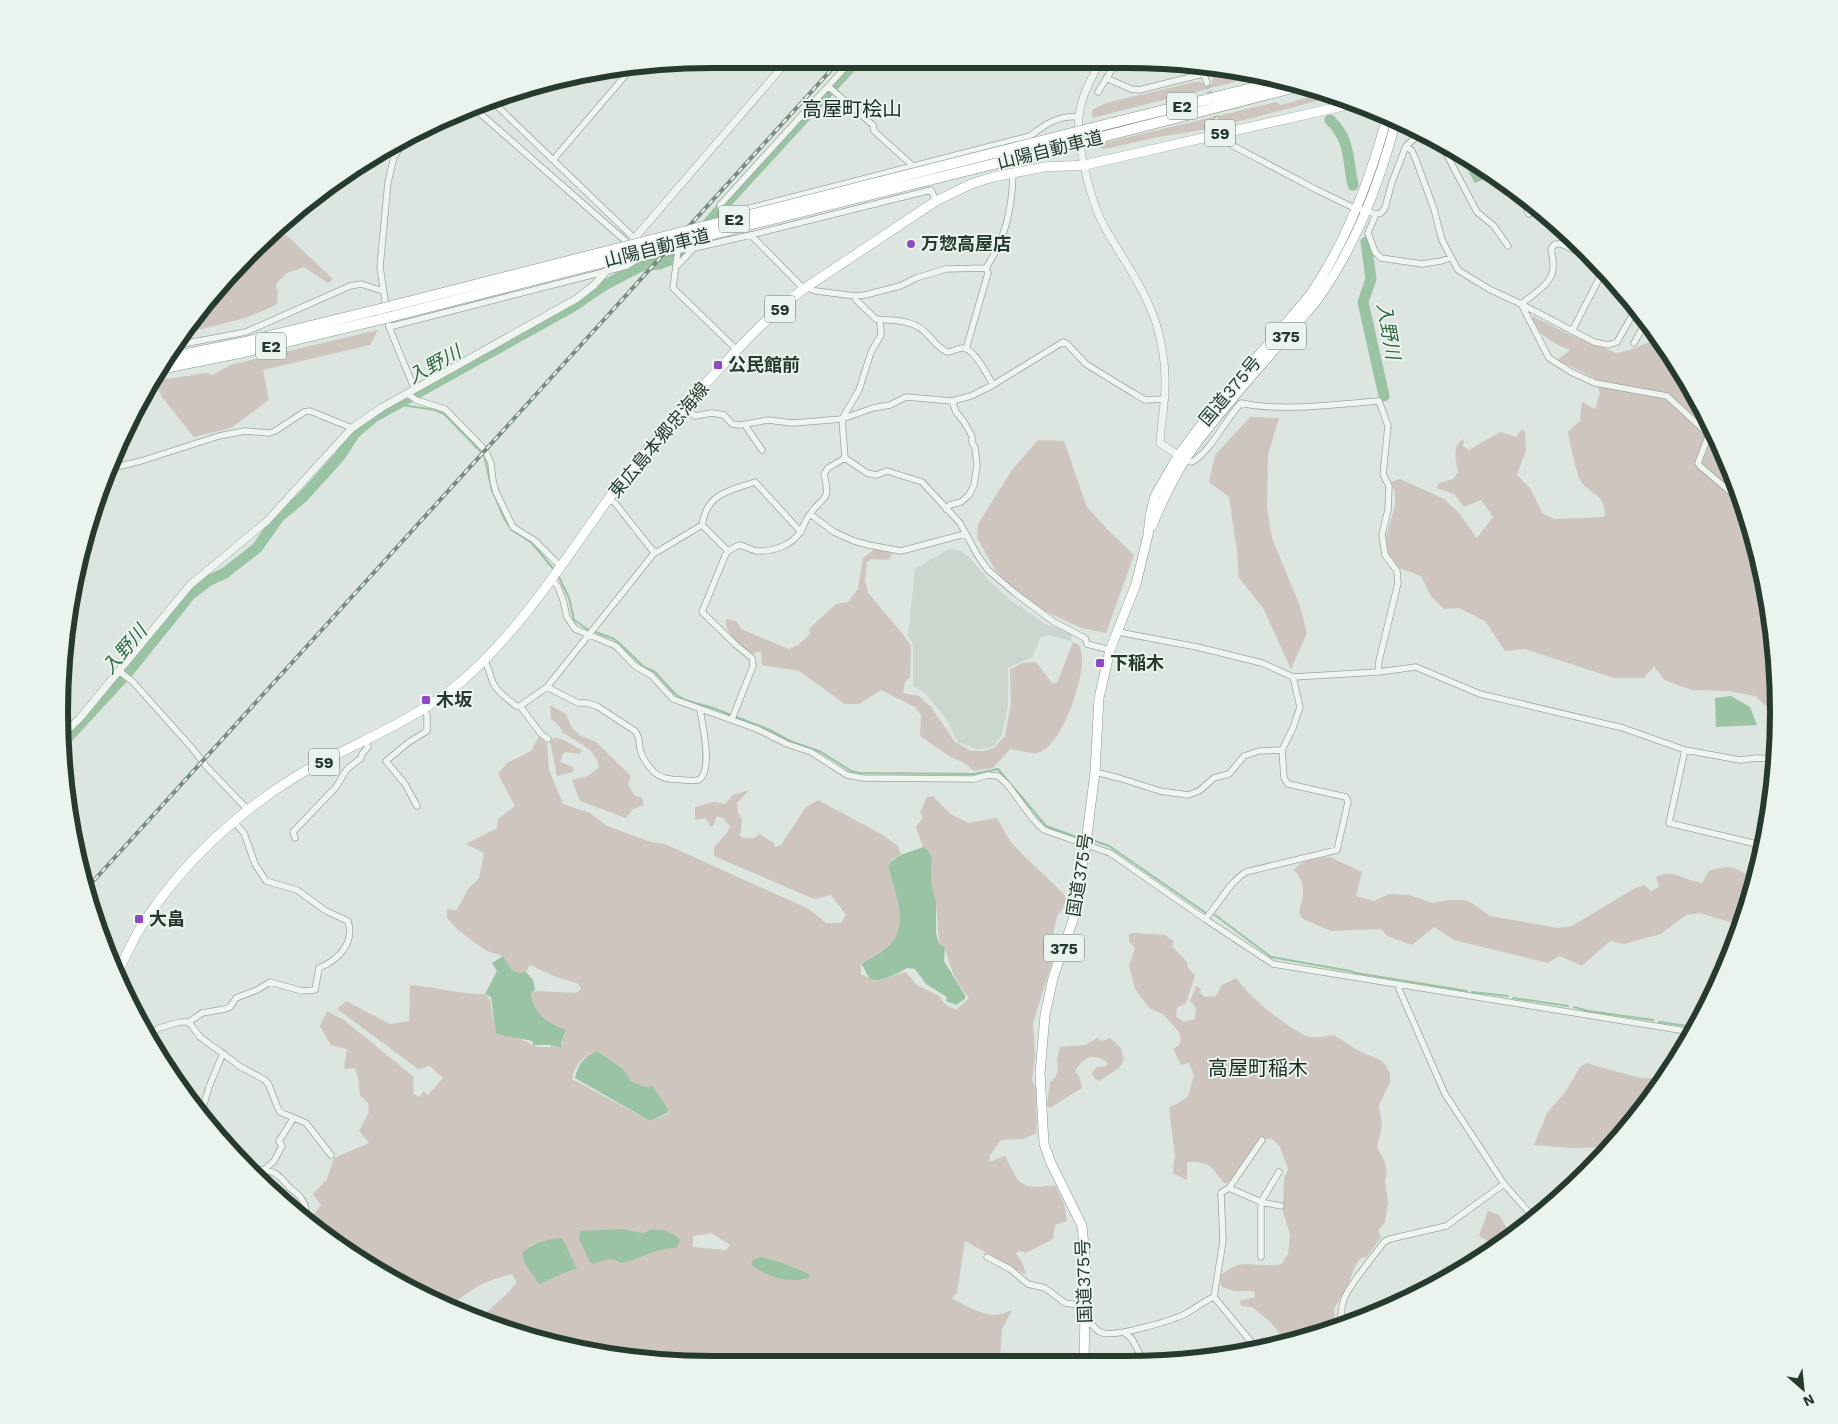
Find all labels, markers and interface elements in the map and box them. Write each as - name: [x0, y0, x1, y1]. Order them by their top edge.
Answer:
- road number: E2: [1167, 92, 1197, 120]
- district label: 高屋町桧山: [802, 97, 902, 121]
- road number: 59: [1205, 120, 1235, 146]
- street label: 山陽自動車道: [995, 126, 1105, 173]
- road number: E2: [719, 205, 749, 232]
- street label: 山陽自動車道: [602, 224, 712, 271]
- place label: 万惣高屋店: [921, 233, 1011, 254]
- marker: 万惣高屋店: [905, 238, 917, 250]
- road number: 59: [765, 296, 795, 322]
- water label: 入野川: [1372, 301, 1405, 363]
- road number: 375: [1266, 322, 1306, 350]
- road number: E2: [256, 332, 286, 360]
- water label: 入野川: [404, 340, 466, 388]
- street label: 国道375号: [1194, 352, 1265, 430]
- place label: 公民館前: [728, 354, 800, 375]
- marker: 公民館前: [712, 359, 724, 371]
- street label: 東広島本郷忠海線: [604, 378, 713, 502]
- water label: 入野川: [97, 619, 153, 679]
- place label: 下稲木: [1110, 652, 1164, 673]
- marker: 下稲木: [1094, 657, 1106, 669]
- place label: 木坂: [436, 689, 473, 710]
- marker: 木坂: [420, 694, 432, 706]
- road number: 59: [309, 749, 339, 776]
- street label: 国道375号: [1063, 832, 1096, 918]
- place label: 大畠: [149, 908, 185, 929]
- marker: 大畠: [133, 913, 145, 925]
- road number: 375: [1044, 934, 1084, 961]
- district label: 高屋町稲木: [1208, 1056, 1308, 1080]
- street label: 国道375号: [1072, 1238, 1095, 1324]
- north arrow: [1778, 1364, 1828, 1414]
- text: N: [1801, 1391, 1817, 1410]

